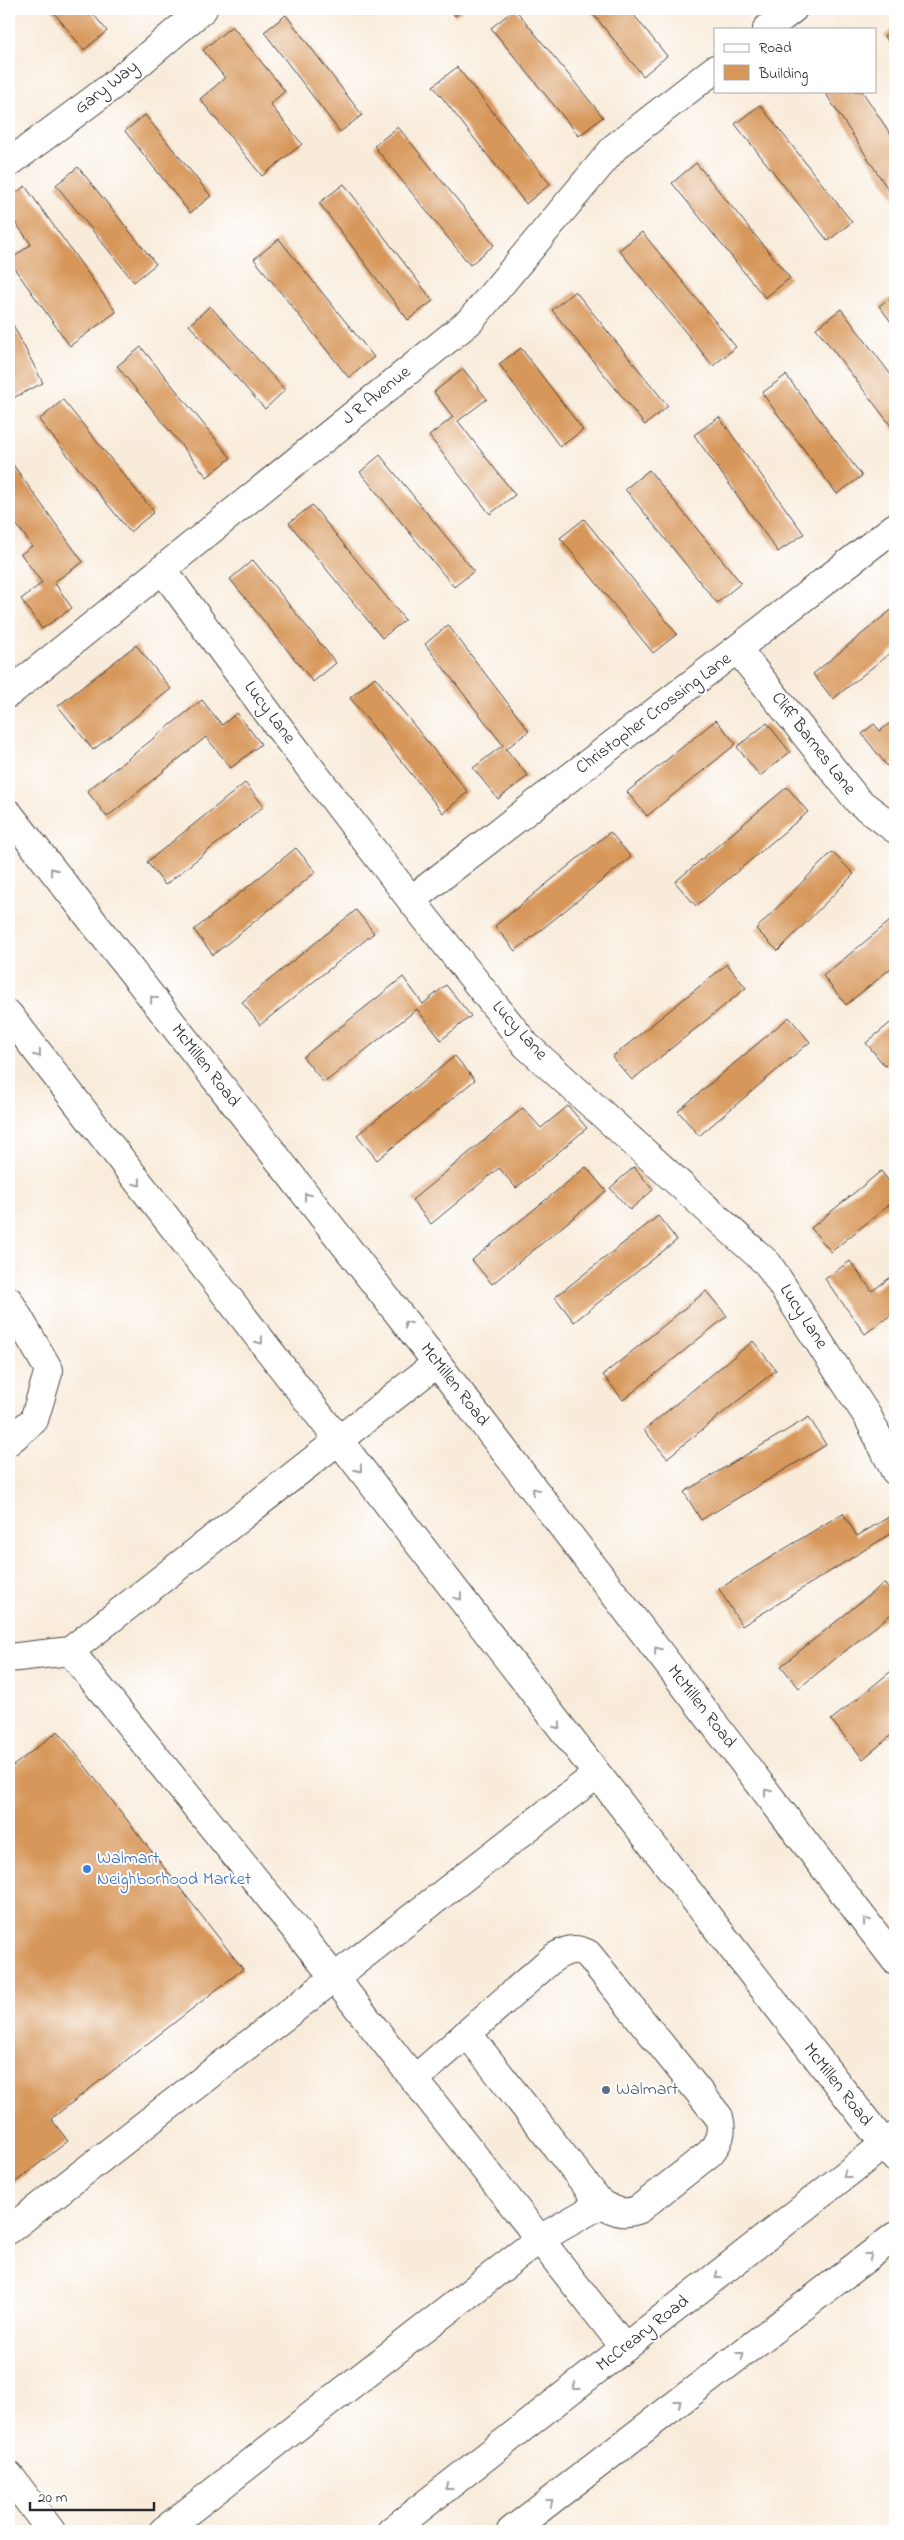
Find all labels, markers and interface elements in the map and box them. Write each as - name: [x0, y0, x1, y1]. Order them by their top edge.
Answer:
- legend: [714, 28, 876, 92]
- text: Road: [759, 37, 792, 59]
- street label: Gary Way: [70, 55, 144, 121]
- text: Building: [758, 63, 808, 86]
- street label: J R Avenue: [337, 360, 418, 432]
- street label: Christopher Crossing Lane: [571, 646, 739, 782]
- street label: Lucy Lane: [237, 676, 302, 751]
- street label: Cliff Barnes Lane: [764, 687, 862, 802]
- one-way arrow: [51, 868, 59, 877]
- street label: Lucy Lane: [485, 995, 554, 1067]
- one-way arrow: [151, 996, 159, 1005]
- street label: McMillen Road: [164, 1019, 246, 1113]
- one-way arrow: [33, 1048, 41, 1057]
- one-way arrow: [132, 1177, 141, 1186]
- one-way arrow: [304, 1193, 312, 1202]
- street label: Lucy Lane: [772, 1279, 834, 1355]
- one-way arrow: [403, 1321, 412, 1330]
- one-way arrow: [254, 1335, 262, 1344]
- street label: McMillen Road: [413, 1338, 495, 1432]
- one-way arrow: [354, 1463, 362, 1472]
- one-way arrow: [531, 1487, 540, 1496]
- one-way arrow: [453, 1591, 461, 1600]
- one-way arrow: [654, 1647, 662, 1656]
- street label: McMillen Road: [660, 1660, 742, 1754]
- one-way arrow: [553, 1720, 561, 1729]
- one-way arrow: [764, 1789, 772, 1798]
- place label: Walmart Neighborhood Market: [97, 1846, 251, 1894]
- marker: Walmart Neighborhood Market: [81, 1863, 93, 1875]
- one-way arrow: [863, 1918, 871, 1927]
- street label: McMillen Road: [796, 2038, 878, 2132]
- place label: Walmart: [616, 2077, 678, 2103]
- marker: Walmart: [600, 2084, 612, 2096]
- one-way arrow: [842, 2170, 851, 2179]
- one-way arrow: [863, 2253, 872, 2261]
- one-way arrow: [715, 2270, 724, 2278]
- street label: McCreary Road: [591, 2289, 695, 2379]
- one-way arrow: [735, 2352, 744, 2360]
- one-way arrow: [573, 2381, 582, 2389]
- one-way arrow: [673, 2399, 682, 2408]
- scale bar: [30, 2480, 154, 2512]
- one-way arrow: [445, 2481, 454, 2489]
- text: 20 m: [38, 2487, 68, 2509]
- one-way arrow: [544, 2499, 553, 2507]

